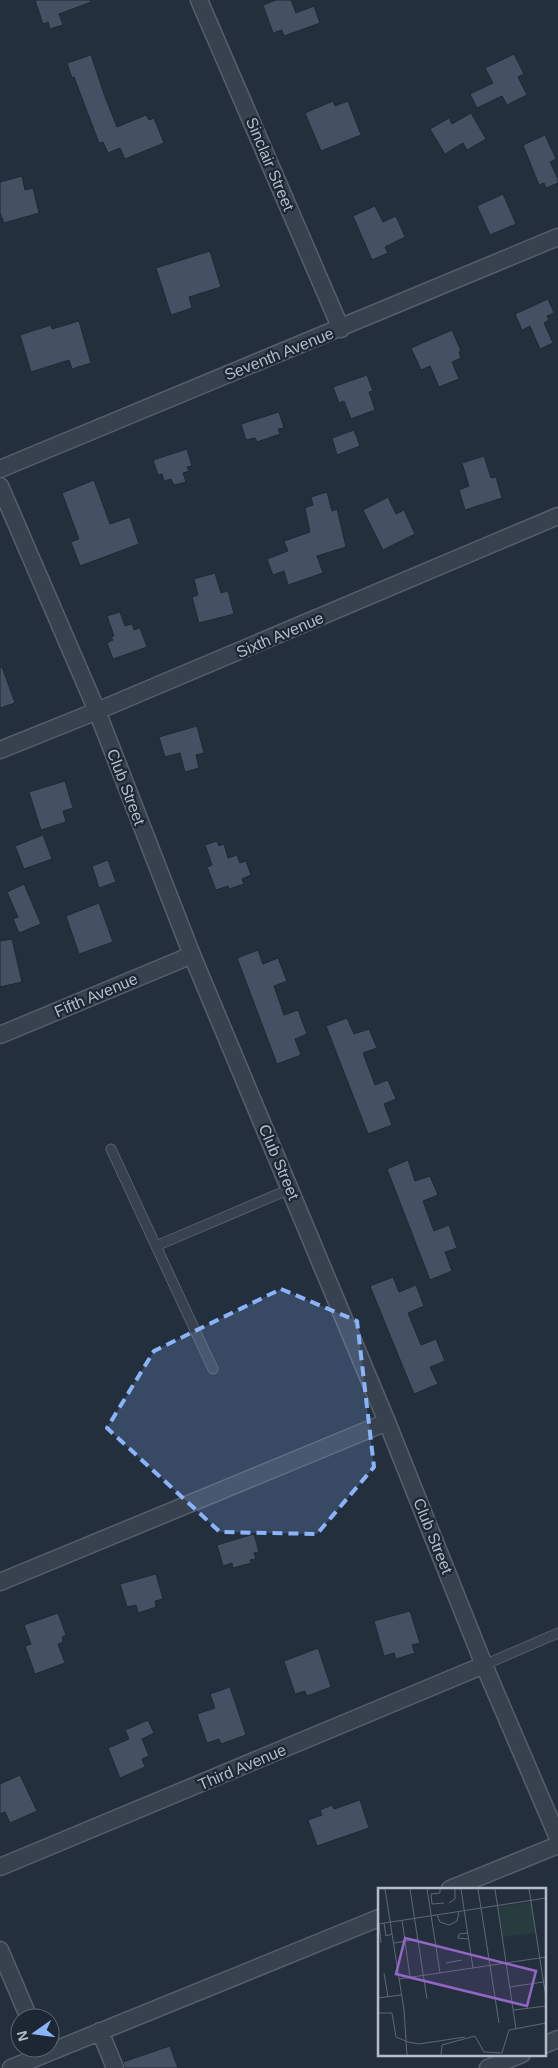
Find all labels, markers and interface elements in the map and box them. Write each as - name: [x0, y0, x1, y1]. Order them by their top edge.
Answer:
- street label: Sinclair Street: [243, 115, 297, 214]
- street label: Seventh Avenue: [222, 324, 336, 384]
- street label: Sixth Avenue: [234, 609, 326, 661]
- street label: Club Street: [104, 747, 148, 828]
- street label: Fifth Avenue: [52, 970, 140, 1020]
- street label: Club Street: [256, 1122, 303, 1203]
- street label: Club Street: [410, 1496, 456, 1577]
- street label: Third Avenue: [195, 1741, 289, 1793]
- inset map: [378, 1888, 546, 2056]
- north arrow: [10, 2008, 60, 2058]
- text: N: [13, 2029, 31, 2043]

